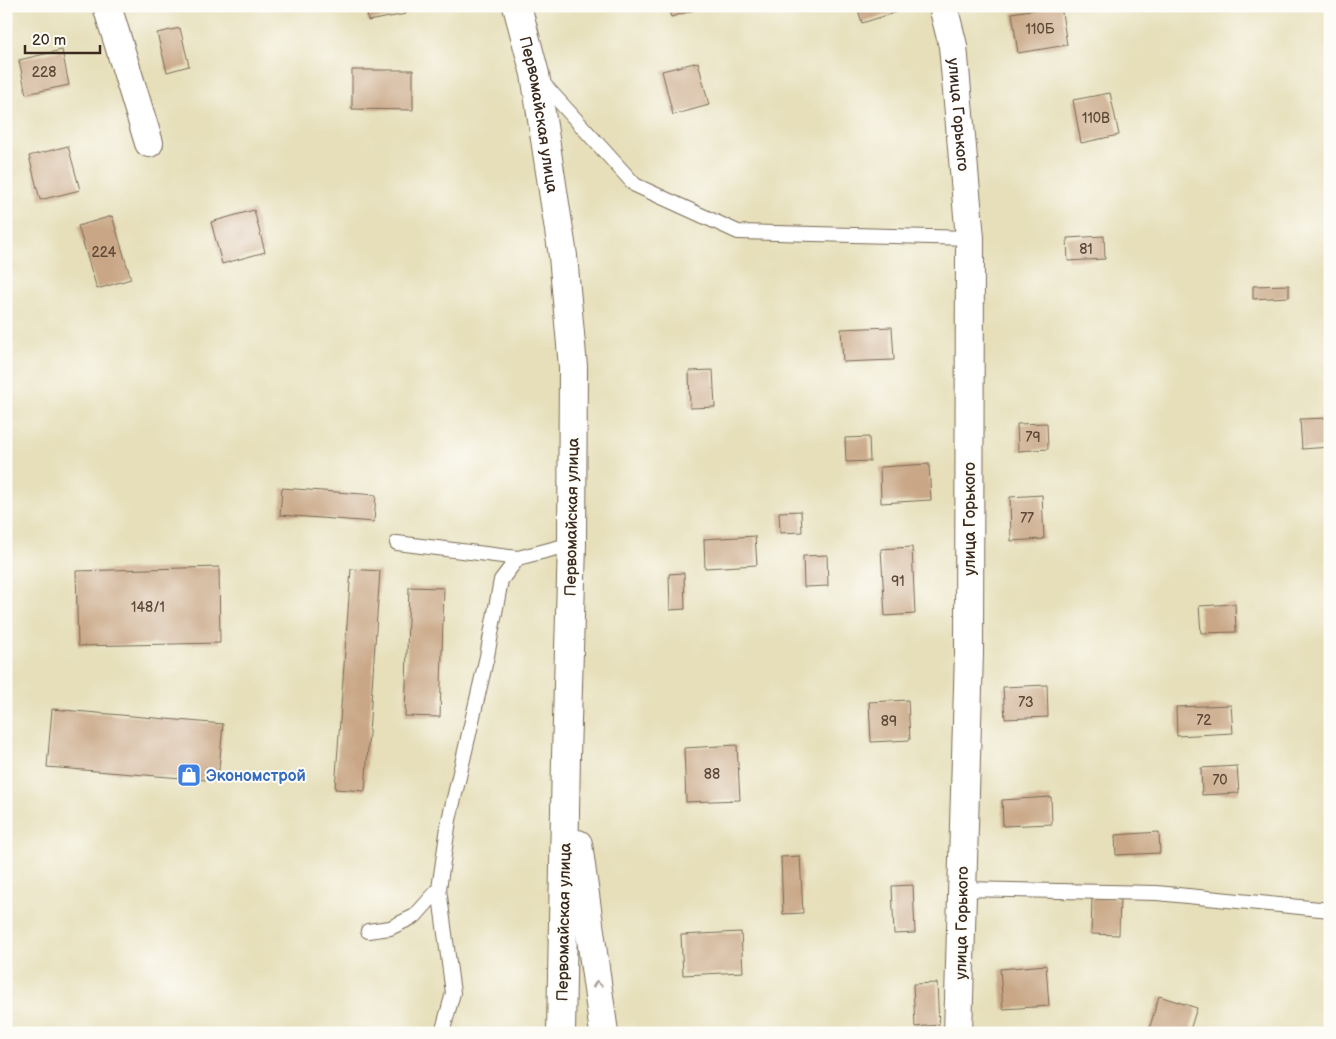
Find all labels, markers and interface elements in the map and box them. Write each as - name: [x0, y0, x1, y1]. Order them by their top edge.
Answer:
- house number: 110Б: [1026, 21, 1055, 38]
- scale bar: [25, 22, 100, 54]
- text: 20 m: [32, 31, 66, 50]
- street label: Первомайская улица: [514, 34, 561, 195]
- street label: улица Горького: [943, 57, 972, 172]
- house number: 228: [32, 64, 56, 81]
- house number: 110В: [1082, 110, 1110, 127]
- house number: 81: [1079, 241, 1093, 258]
- house number: 224: [92, 244, 117, 261]
- house number: 79: [1026, 429, 1040, 446]
- street label: Первомайская улица: [562, 437, 583, 597]
- street label: улица Горького: [961, 462, 980, 576]
- house number: 77: [1020, 510, 1034, 527]
- house number: 91: [891, 573, 905, 590]
- house number: 148/1: [131, 599, 165, 616]
- house number: 73: [1018, 694, 1034, 711]
- house number: 72: [1196, 712, 1212, 729]
- house number: 89: [881, 713, 897, 730]
- shop icon: Экономстрой: [176, 762, 202, 788]
- house number: 88: [704, 766, 720, 783]
- place label: Экономстрой: [206, 767, 306, 786]
- house number: 70: [1212, 772, 1228, 789]
- street label: Первомайская улица: [554, 842, 575, 1002]
- street label: улица Горького: [952, 866, 973, 980]
- one-way arrow: [592, 980, 603, 988]

